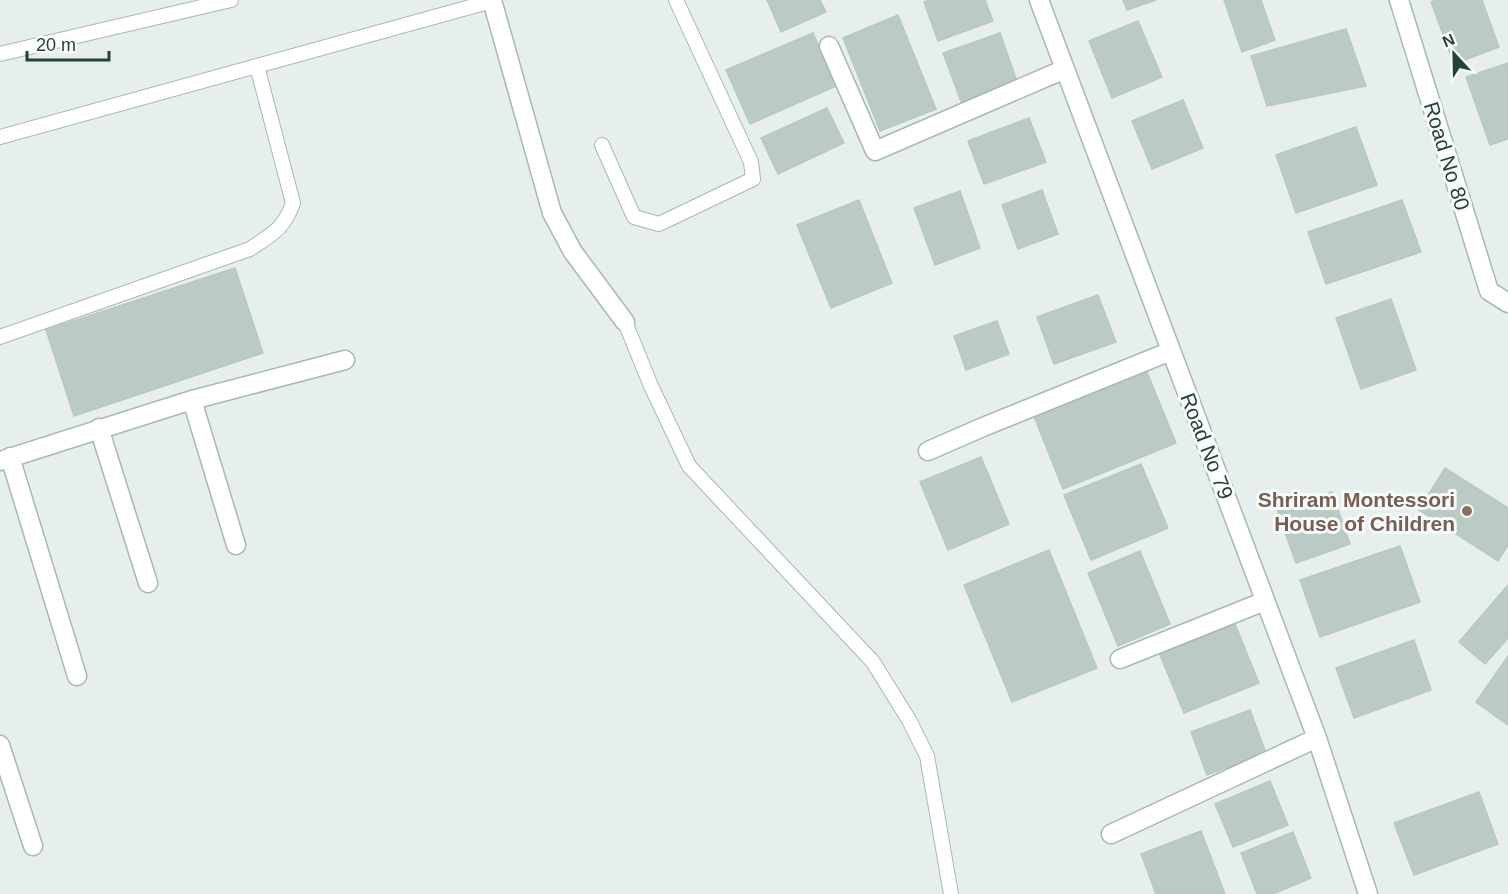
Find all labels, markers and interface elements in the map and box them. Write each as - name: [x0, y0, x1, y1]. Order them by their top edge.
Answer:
- scale bar: [27, 24, 110, 62]
- north arrow: [1424, 24, 1484, 84]
- text: N: [1440, 31, 1457, 51]
- text: 20 m: [36, 35, 76, 55]
- street label: Road No 80: [1420, 99, 1474, 213]
- street label: Road No 79: [1176, 390, 1238, 502]
- place label: Shriram Montessori House of Children: [1258, 488, 1455, 535]
- marker: Shriram Montessori House of Children: [1460, 504, 1474, 518]

